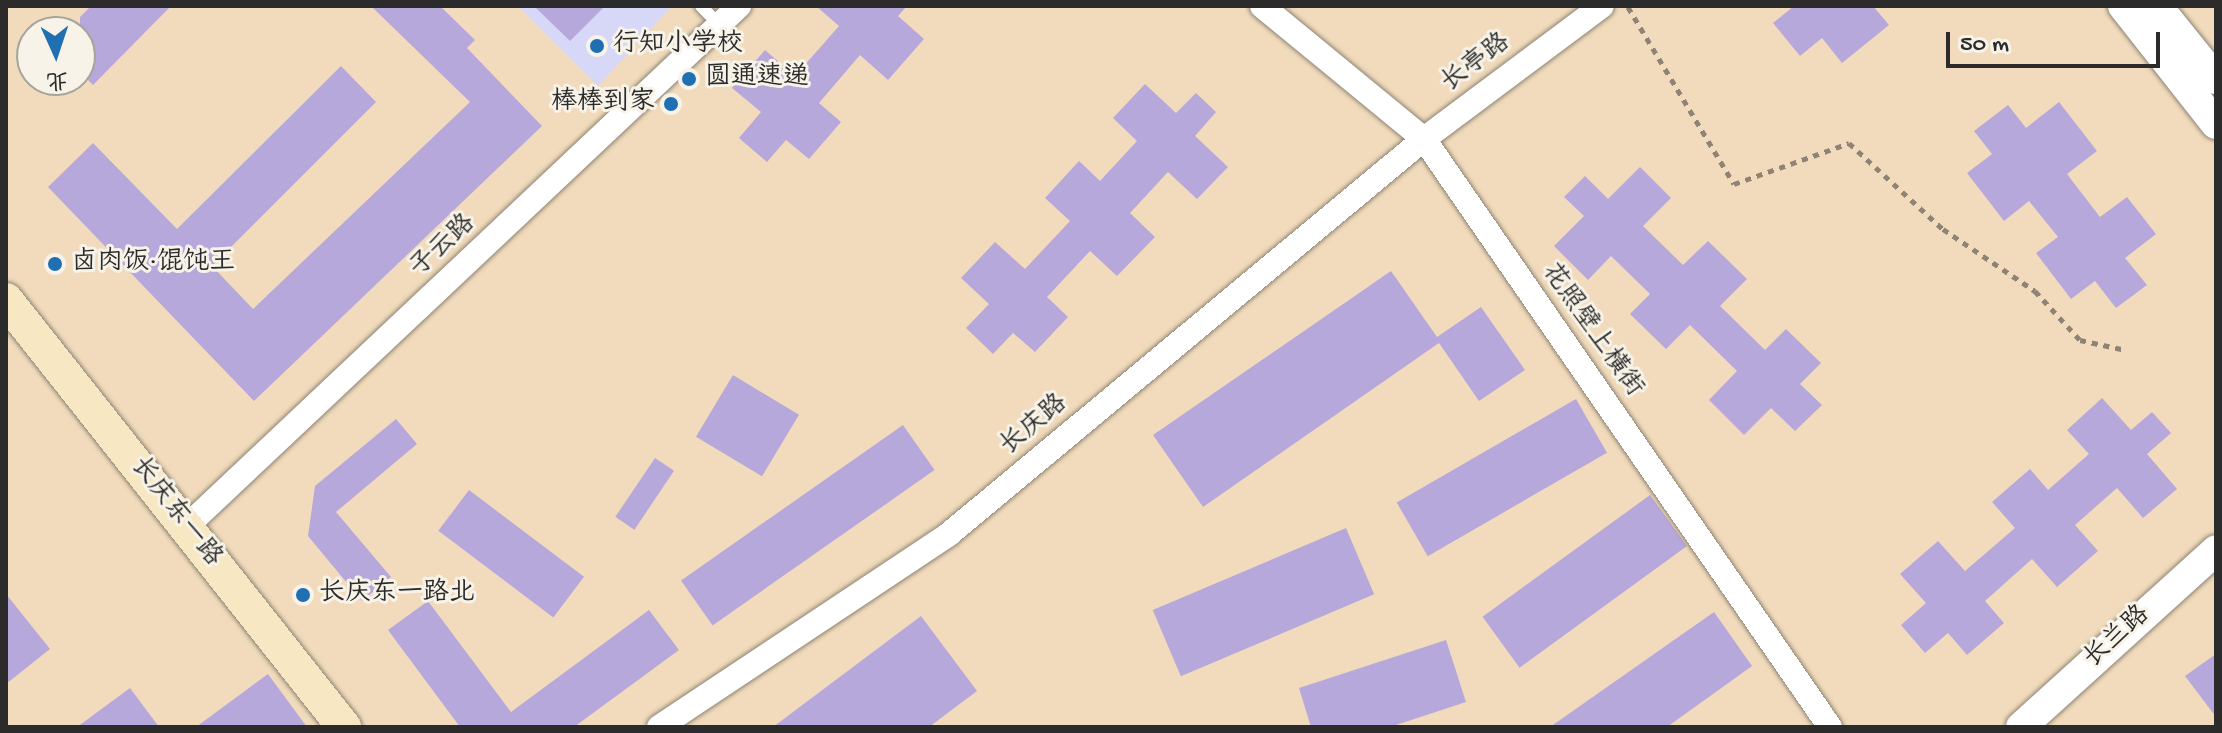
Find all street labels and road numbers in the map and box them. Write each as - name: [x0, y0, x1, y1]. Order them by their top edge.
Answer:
- street label: 长亭路: [1436, 28, 1518, 100]
- street label: 子云路: [405, 209, 483, 285]
- street label: 花照壁上横街: [1533, 258, 1649, 404]
- street label: 长庆路: [995, 389, 1075, 463]
- street label: 长庆东一路: [123, 452, 227, 574]
- street label: 长兰路: [2079, 600, 2157, 676]

